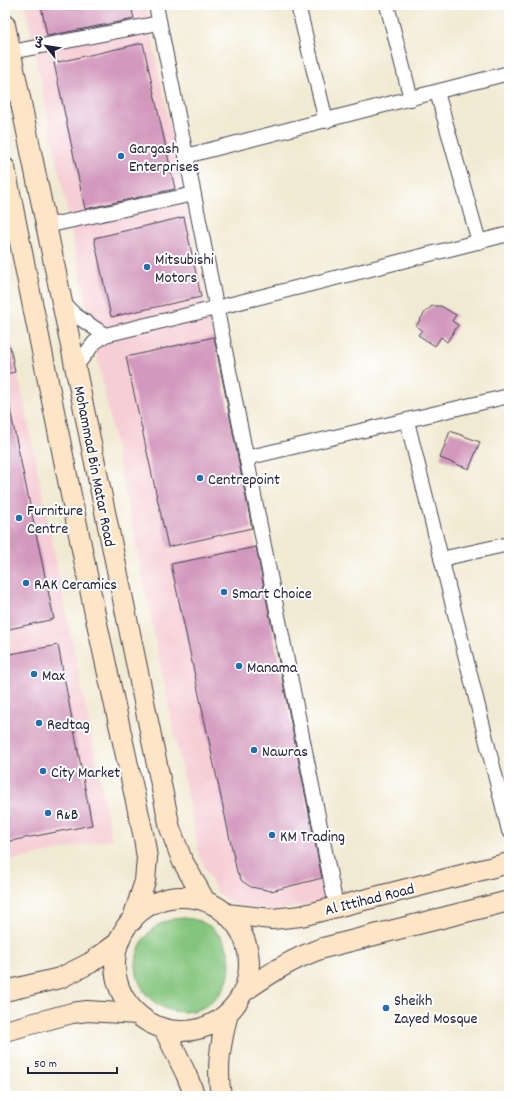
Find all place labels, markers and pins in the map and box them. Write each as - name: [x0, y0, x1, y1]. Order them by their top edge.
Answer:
- place label: Gargash Enterprises: [129, 138, 200, 179]
- marker: Gargash Enterprises: [116, 151, 126, 161]
- place label: Mitsubishi Motors: [155, 249, 214, 290]
- marker: Mitsubishi Motors: [142, 262, 152, 272]
- place label: Centrepoint: [208, 469, 280, 492]
- marker: Centrepoint: [195, 473, 205, 483]
- place label: Furniture Centre: [27, 500, 83, 541]
- marker: Furniture Centre: [14, 513, 24, 523]
- place label: RAK Ceramics: [34, 574, 117, 597]
- marker: RAK Ceramics: [21, 578, 31, 588]
- place label: Smart Choice: [232, 583, 312, 606]
- marker: Smart Choice: [219, 587, 229, 597]
- place label: Manama: [247, 657, 298, 680]
- marker: Manama: [234, 661, 244, 671]
- place label: Max: [42, 665, 65, 688]
- marker: Max: [29, 669, 39, 679]
- place label: Redtag: [47, 714, 90, 737]
- marker: Redtag: [34, 718, 44, 728]
- place label: Nawras: [262, 741, 308, 764]
- marker: Nawras: [249, 745, 259, 755]
- place label: City Market: [51, 762, 120, 785]
- marker: City Market: [38, 766, 48, 776]
- place label: R&B: [56, 804, 78, 827]
- marker: R&B: [43, 808, 53, 818]
- place label: KM Trading: [280, 826, 345, 849]
- marker: KM Trading: [267, 830, 277, 840]
- place label: Sheikh Zayed Mosque: [394, 990, 478, 1031]
- marker: Sheikh Zayed Mosque: [381, 1003, 391, 1013]

